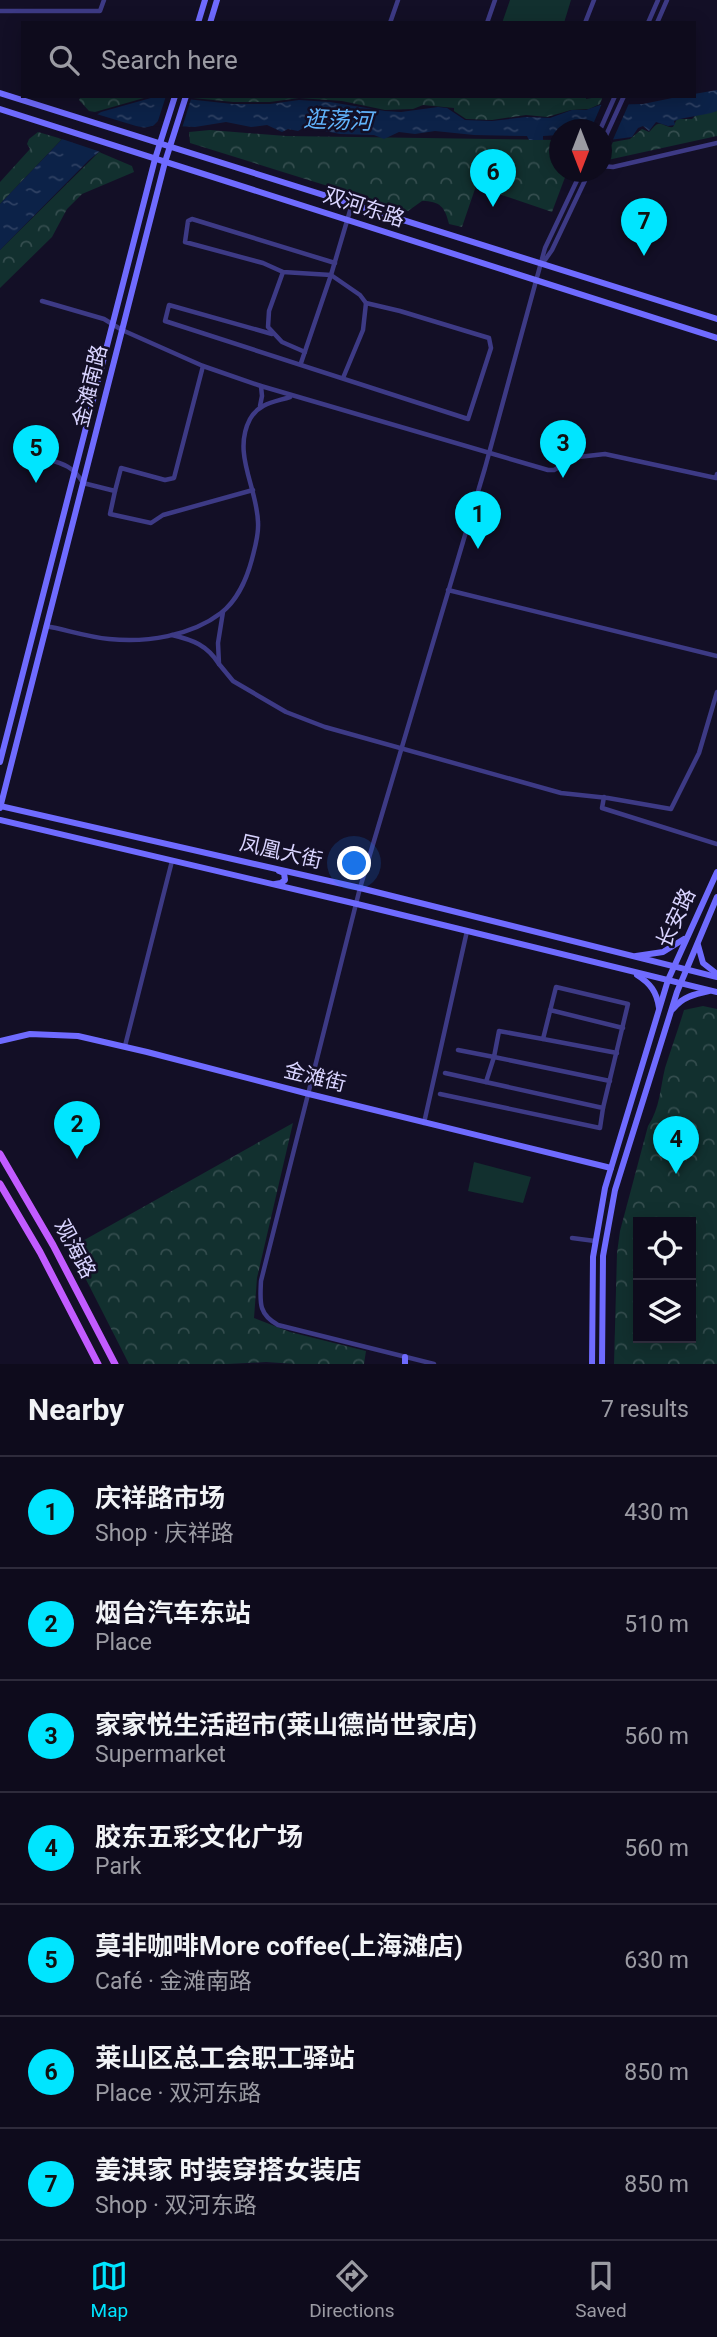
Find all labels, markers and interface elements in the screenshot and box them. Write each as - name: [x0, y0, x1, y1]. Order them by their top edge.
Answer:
- search box: [21, 21, 696, 98]
- icon: search: [45, 41, 83, 79]
- text: Search here: [101, 45, 238, 75]
- water label: 逛荡河: [303, 106, 377, 135]
- north arrow: [549, 119, 612, 182]
- pin: 6: [470, 149, 516, 207]
- street label: 双河东路: [320, 183, 408, 231]
- pin: 7: [621, 198, 667, 256]
- street label: 金滩南路: [68, 342, 112, 430]
- pin: 3: [540, 420, 586, 478]
- pin: 5: [13, 425, 59, 483]
- pin: 1: [455, 491, 501, 549]
- street label: 凤凰大街: [237, 831, 325, 873]
- your location: [337, 846, 371, 880]
- street label: 长安路: [652, 884, 700, 952]
- street label: 金滩街: [282, 1058, 348, 1096]
- pin: 2: [54, 1101, 100, 1159]
- pin: 4: [653, 1116, 699, 1174]
- street label: 观海路: [50, 1216, 100, 1282]
- map controls: [633, 1217, 696, 1343]
- button: locate: [633, 1217, 696, 1280]
- button: layers: [633, 1280, 696, 1343]
- text: Nearby: [28, 1392, 124, 1427]
- text: 7 results: [601, 1396, 689, 1423]
- text: 庆祥路市场: [95, 1483, 225, 1513]
- text: 1: [44, 1499, 58, 1526]
- text: 430 m: [624, 1499, 689, 1526]
- text: Shop · 庆祥路: [95, 1520, 234, 1547]
- text: 烟台汽车东站: [95, 1598, 251, 1628]
- text: 2: [44, 1611, 58, 1638]
- text: 510 m: [624, 1611, 689, 1638]
- text: Place: [95, 1629, 152, 1656]
- text: 家家悦生活超市(莱山德尚世家店): [95, 1710, 477, 1740]
- text: 3: [44, 1723, 58, 1750]
- text: 560 m: [624, 1723, 689, 1750]
- text: Supermarket: [95, 1741, 226, 1768]
- text: 胶东五彩文化广场: [95, 1822, 303, 1852]
- text: 4: [44, 1835, 58, 1862]
- text: 560 m: [624, 1835, 689, 1862]
- text: Park: [95, 1853, 141, 1880]
- text: 莫非咖啡More coffee(上海滩店): [95, 1931, 463, 1961]
- text: 5: [44, 1947, 58, 1974]
- text: 630 m: [624, 1947, 689, 1974]
- text: Café · 金滩南路: [95, 1968, 252, 1995]
- text: 莱山区总工会职工驿站: [95, 2043, 355, 2073]
- text: 6: [44, 2059, 58, 2086]
- text: 850 m: [624, 2059, 689, 2086]
- text: Place · 双河东路: [95, 2080, 261, 2107]
- text: 姜淇家 时装穿搭女装店: [95, 2155, 361, 2185]
- text: 7: [44, 2171, 58, 2198]
- text: 850 m: [624, 2171, 689, 2198]
- text: Shop · 双河东路: [95, 2192, 257, 2219]
- tab: Map: [90, 2257, 128, 2322]
- tab: Directions: [309, 2257, 394, 2322]
- tab: Saved: [575, 2257, 627, 2322]

